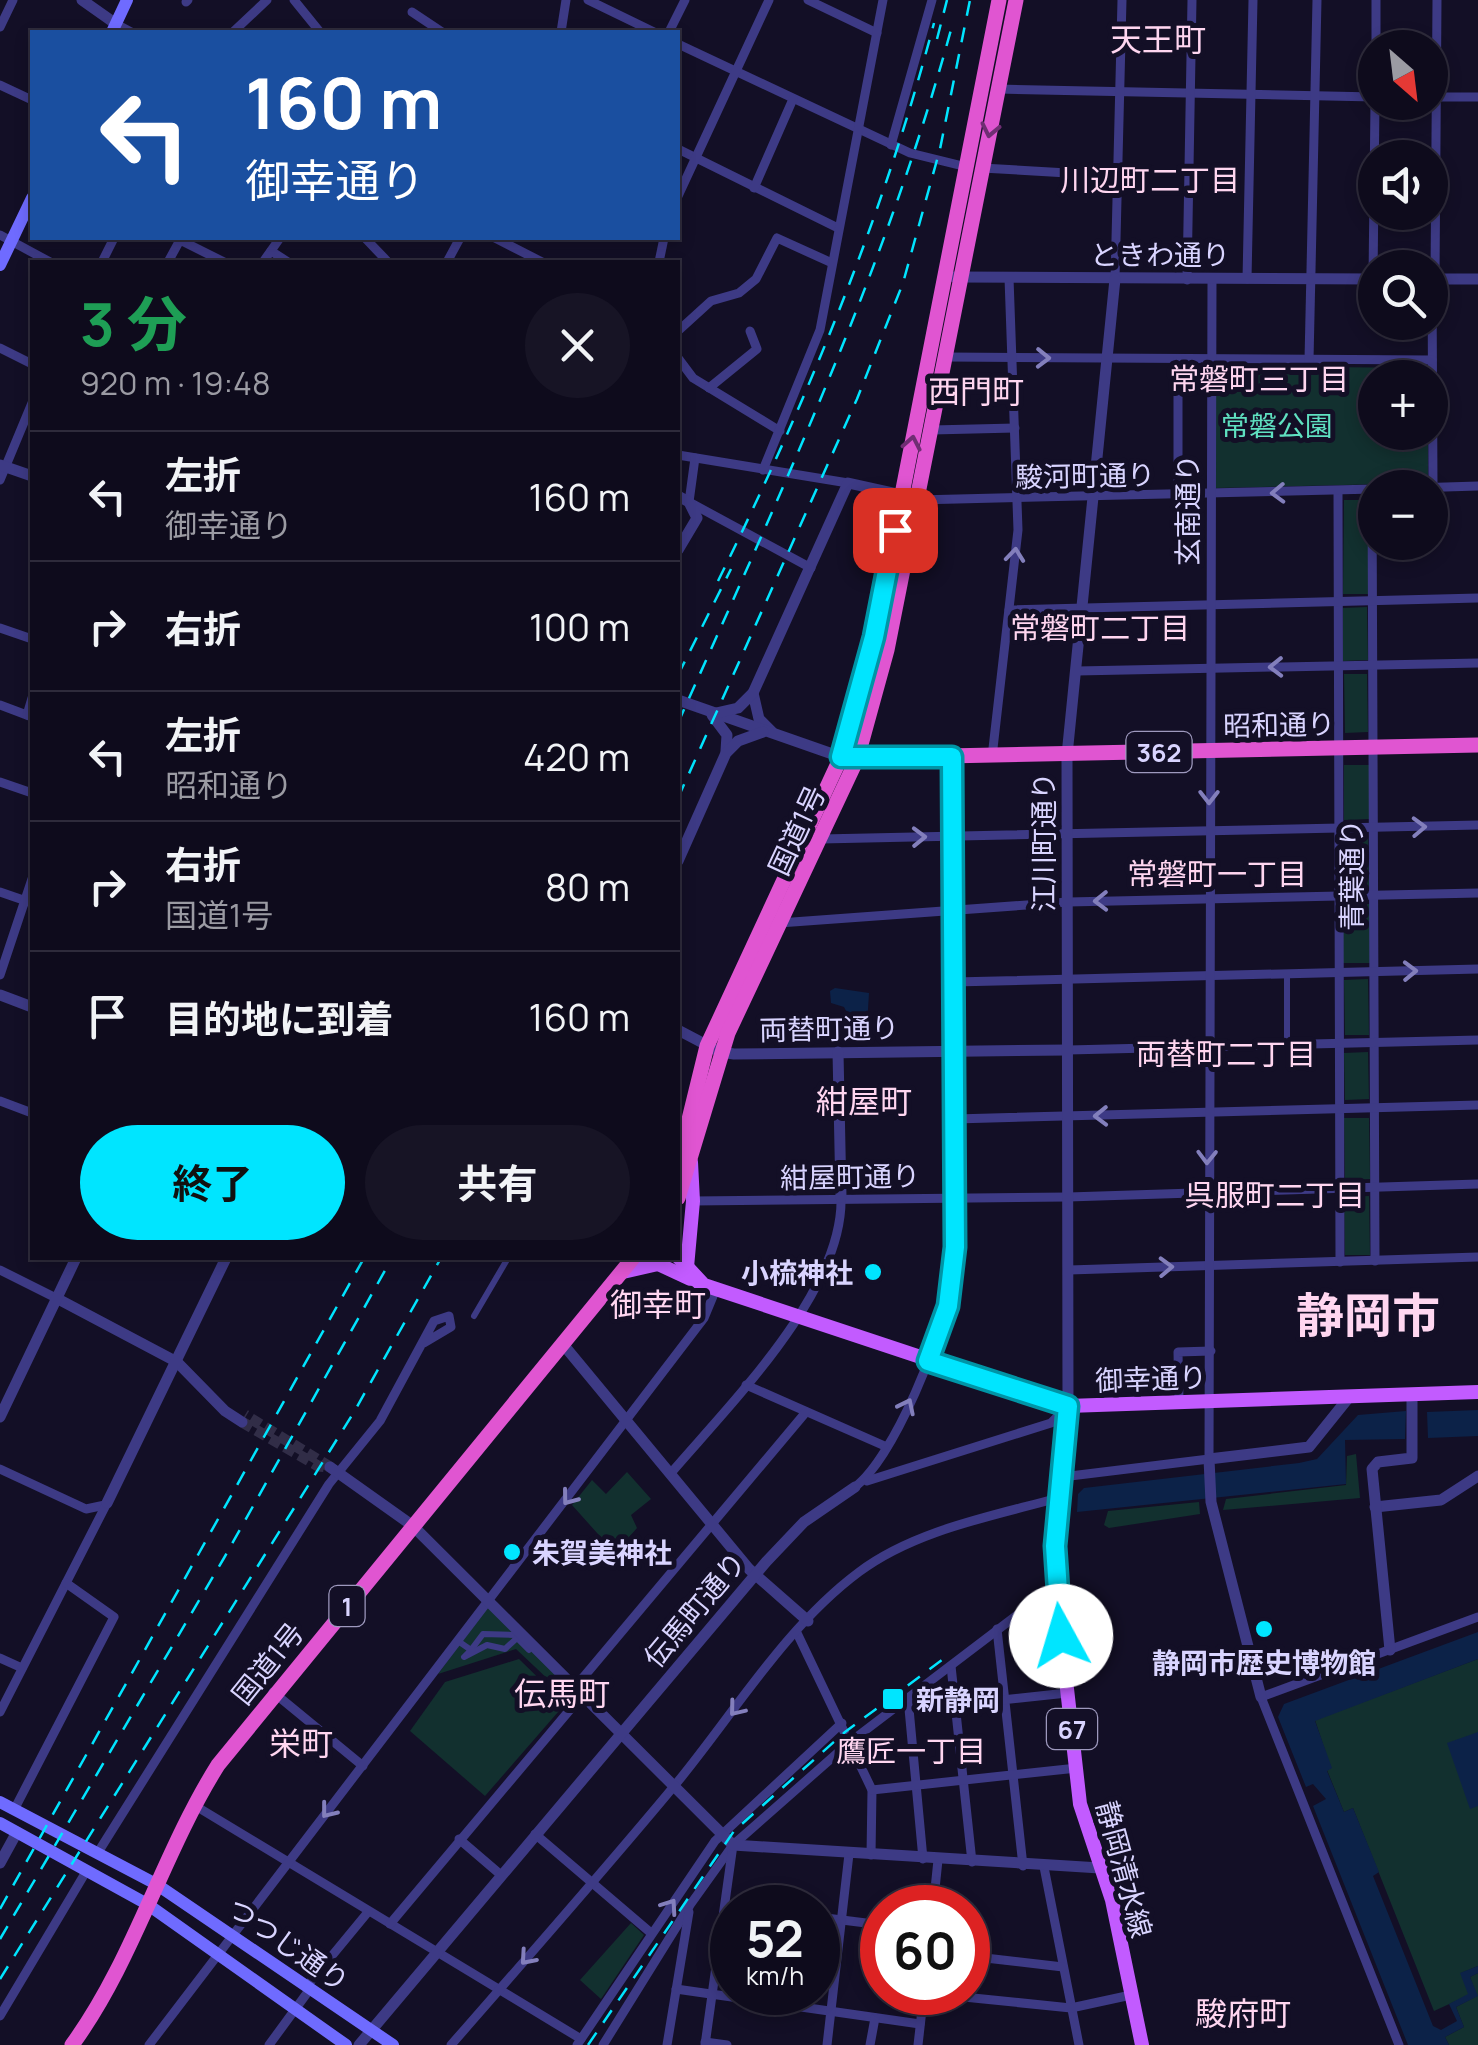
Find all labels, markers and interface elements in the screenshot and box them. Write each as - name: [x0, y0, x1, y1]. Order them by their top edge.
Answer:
- district label: 天王町: [1110, 17, 1206, 61]
- north arrow: [1358, 30, 1448, 120]
- map controls: [1358, 30, 1448, 560]
- text: 160 m: [245, 54, 442, 150]
- icon: left: [80, 70, 210, 200]
- one-way arrow: [980, 121, 1001, 138]
- button: sound: [1358, 140, 1448, 230]
- text: 御幸通り: [245, 149, 425, 211]
- district label: 川辺町二丁目: [1060, 159, 1240, 200]
- street label: ときわ通り: [1090, 235, 1230, 273]
- button: search: [1358, 250, 1448, 340]
- text: 3 分: [80, 282, 187, 364]
- button: close: [525, 293, 630, 398]
- one-way arrow: [1036, 347, 1052, 368]
- district label: 常磐町三丁目: [1169, 358, 1349, 399]
- button: +: [1358, 360, 1448, 450]
- text: 920 m · 19:48: [80, 361, 271, 405]
- district label: 西門町: [928, 369, 1024, 413]
- park label: 常磐公園: [1221, 406, 1333, 444]
- one-way arrow: [901, 435, 922, 451]
- text: 左折: [165, 448, 241, 500]
- street label: 玄南通り: [1168, 454, 1206, 566]
- street label: 駿河町通り: [1015, 455, 1155, 495]
- icon: left: [80, 469, 135, 524]
- text: 160 m: [529, 470, 630, 522]
- button: −: [1358, 470, 1448, 560]
- one-way arrow: [1269, 482, 1285, 503]
- pin: [853, 488, 938, 573]
- text: 御幸通り: [165, 503, 293, 547]
- icon: arrive: [868, 503, 923, 558]
- one-way arrow: [1004, 547, 1025, 563]
- icon: right: [80, 599, 135, 654]
- text: 100 m: [529, 600, 630, 652]
- text: 右折: [165, 602, 241, 654]
- district label: 常磐町二丁目: [1010, 607, 1190, 648]
- one-way arrow: [1267, 657, 1283, 678]
- street label: 昭和通り: [1223, 704, 1335, 744]
- text: 左折: [165, 708, 241, 760]
- icon: left: [80, 729, 135, 784]
- text: 420 m: [523, 730, 630, 782]
- road number: 362: [1126, 732, 1192, 772]
- text: 昭和通り: [165, 763, 293, 807]
- street label: 江川町通り: [1024, 772, 1062, 912]
- street label: 国道1号: [759, 779, 833, 881]
- one-way arrow: [1198, 790, 1220, 806]
- one-way arrow: [1411, 816, 1427, 837]
- street label: 青葉通り: [1332, 819, 1370, 931]
- one-way arrow: [912, 826, 927, 848]
- text: 右折: [165, 838, 241, 890]
- district label: 常磐町一丁目: [1127, 853, 1307, 894]
- icon: right: [80, 859, 135, 914]
- text: 80 m: [545, 860, 630, 912]
- one-way arrow: [1092, 891, 1108, 912]
- text: 国道1号: [165, 893, 273, 937]
- one-way arrow: [1402, 960, 1418, 982]
- icon: arrive: [80, 989, 135, 1044]
- text: 160 m: [529, 990, 630, 1042]
- text: 目的地に到着: [165, 992, 393, 1044]
- street label: 両替町通り: [759, 1008, 899, 1048]
- district label: 両替町二丁目: [1136, 1033, 1316, 1074]
- district label: 紺屋町: [816, 1079, 912, 1123]
- one-way arrow: [1092, 1105, 1108, 1126]
- button: 終了: [80, 1125, 345, 1240]
- button: 共有: [365, 1125, 630, 1240]
- one-way arrow: [1197, 1150, 1218, 1166]
- street label: 紺屋町通り: [780, 1156, 920, 1196]
- district label: 呉服町二丁目: [1185, 1174, 1365, 1215]
- place label: 小梳神社: [741, 1253, 853, 1291]
- one-way arrow: [1159, 1256, 1175, 1277]
- marker: 小梳神社: [862, 1261, 884, 1283]
- district label: 御幸町: [610, 1282, 706, 1326]
- district label: 静岡市: [1296, 1282, 1440, 1347]
- street label: 御幸通り: [1094, 1357, 1208, 1399]
- one-way arrow: [894, 1398, 914, 1416]
- one-way arrow: [563, 1487, 581, 1505]
- place label: 朱賀美神社: [532, 1533, 672, 1571]
- marker: 朱賀美神社: [501, 1541, 523, 1563]
- street label: 伝馬町通り: [634, 1543, 754, 1675]
- position arrow: [1009, 1584, 1113, 1688]
- road number: 1: [330, 1586, 364, 1626]
- street label: 国道1号: [222, 1614, 312, 1712]
- marker: 静岡市歴史博物館: [1253, 1618, 1275, 1640]
- place label: 静岡市歴史博物館: [1152, 1643, 1376, 1681]
- district label: 伝馬町: [514, 1671, 610, 1715]
- place label: 新静岡: [916, 1680, 1000, 1718]
- marker: 新静岡: [880, 1686, 906, 1712]
- one-way arrow: [730, 1698, 748, 1716]
- road number: 67: [1047, 1709, 1097, 1749]
- district label: 栄町: [269, 1721, 333, 1765]
- district label: 鷹匠一丁目: [836, 1730, 986, 1771]
- street label: 静岡清水線: [1089, 1796, 1161, 1942]
- one-way arrow: [322, 1799, 340, 1817]
- speed limit sign: 60: [860, 1885, 990, 2015]
- street label: つつじ通り: [221, 1888, 357, 2000]
- one-way arrow: [658, 1898, 676, 1917]
- text: 52: [746, 1904, 804, 1972]
- one-way arrow: [520, 1946, 538, 1964]
- text: km/h: [746, 1958, 804, 1993]
- district label: 駿府町: [1195, 1991, 1291, 2035]

